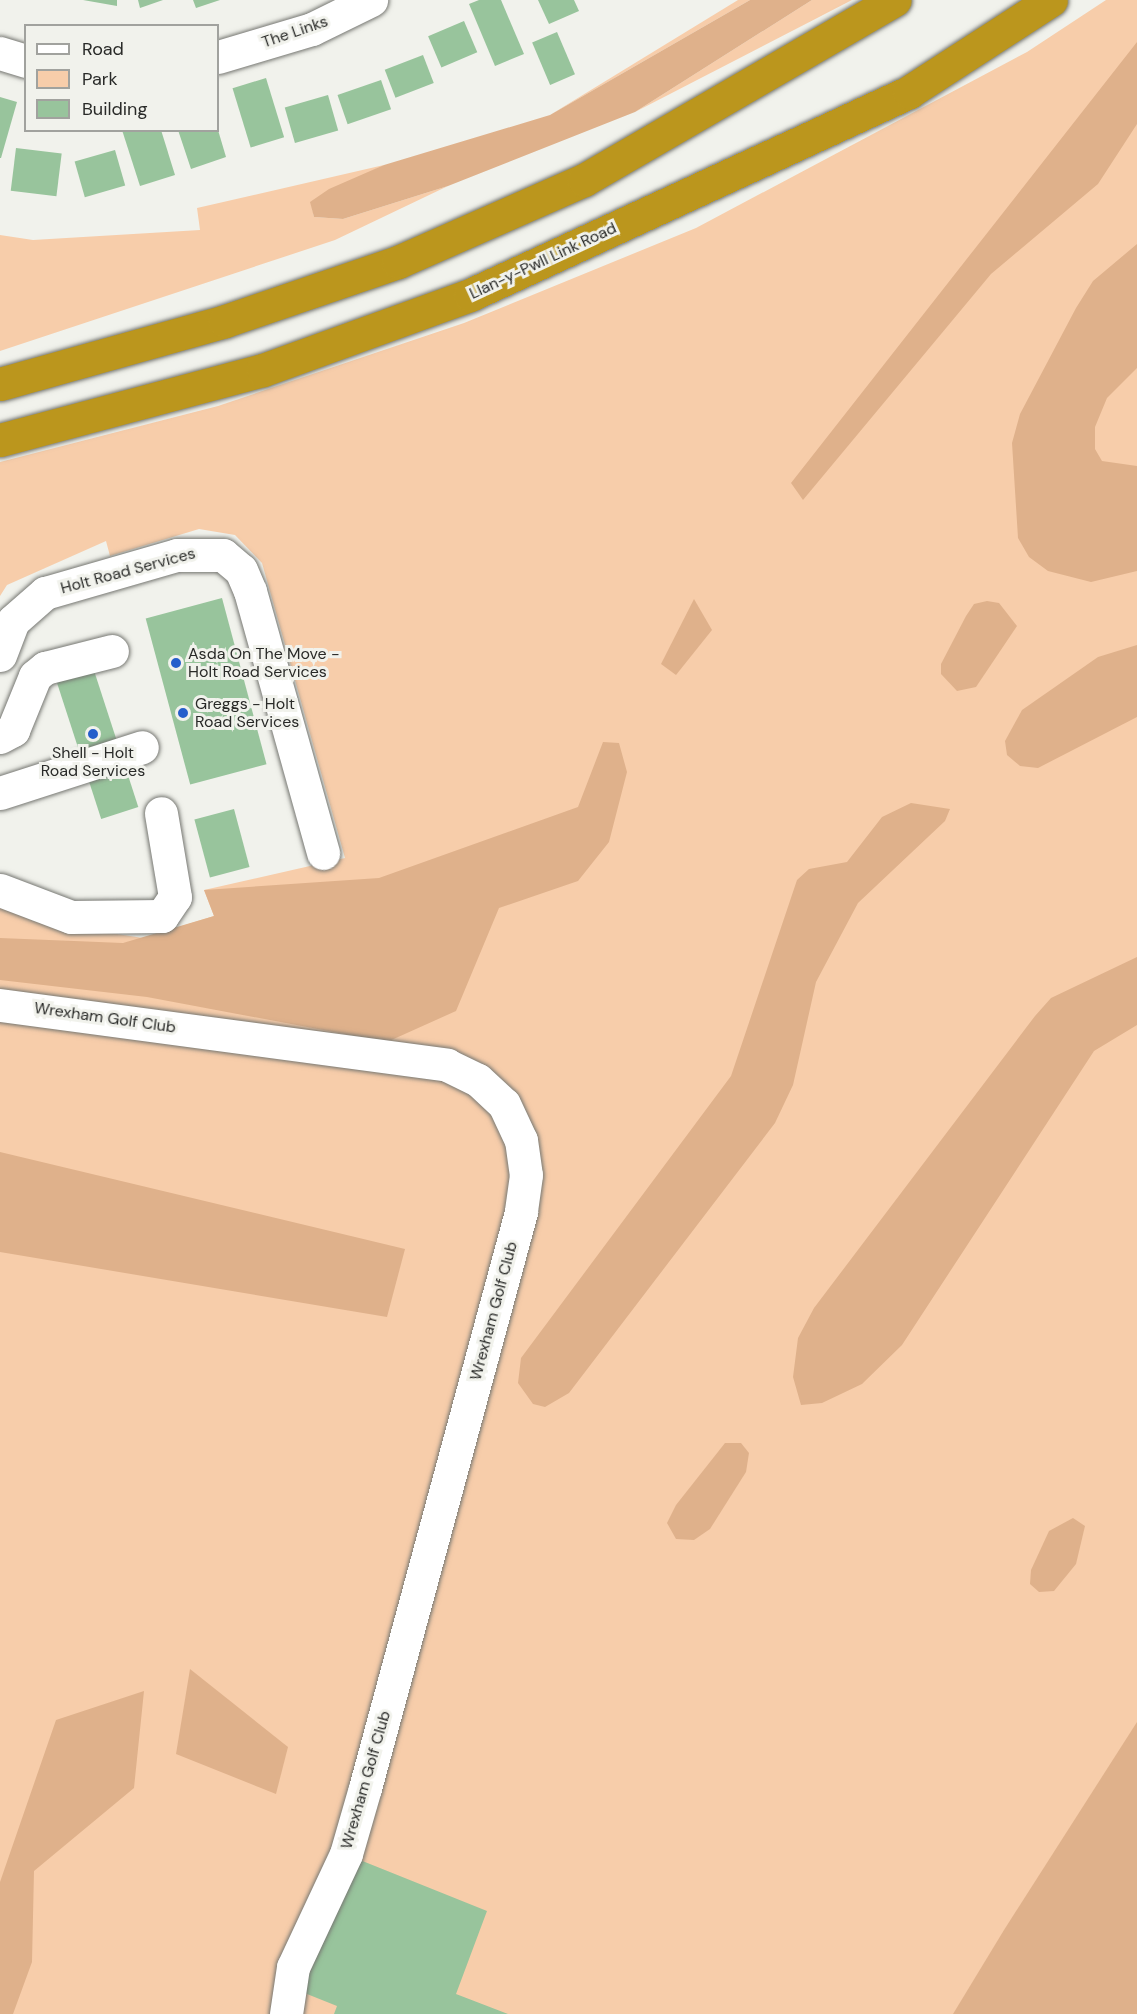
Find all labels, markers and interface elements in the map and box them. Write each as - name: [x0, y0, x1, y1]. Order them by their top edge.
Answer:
- street label: The Links: [259, 12, 331, 52]
- legend: [24, 24, 219, 132]
- text: Road: [82, 37, 124, 61]
- text: Park: [82, 67, 118, 91]
- text: Building: [82, 97, 147, 121]
- street label: Llan-y-Pwll Link Road: [466, 218, 620, 304]
- street label: Holt Road Services: [58, 544, 198, 598]
- place label: Asda On The Move - Holt Road Services: [188, 644, 340, 682]
- marker: Asda On The Move - Holt Road Services: [169, 656, 183, 670]
- place label: Greggs - Holt Road Services: [195, 694, 299, 732]
- marker: Greggs - Holt Road Services: [176, 706, 190, 720]
- marker: Shell - Holt Road Services: [86, 727, 100, 741]
- place label: Shell - Holt Road Services: [41, 743, 145, 781]
- street label: Wrexham Golf Club: [33, 999, 177, 1037]
- street label: Wrexham Golf Club: [466, 1239, 522, 1383]
- street label: Wrexham Golf Club: [337, 1709, 395, 1851]

